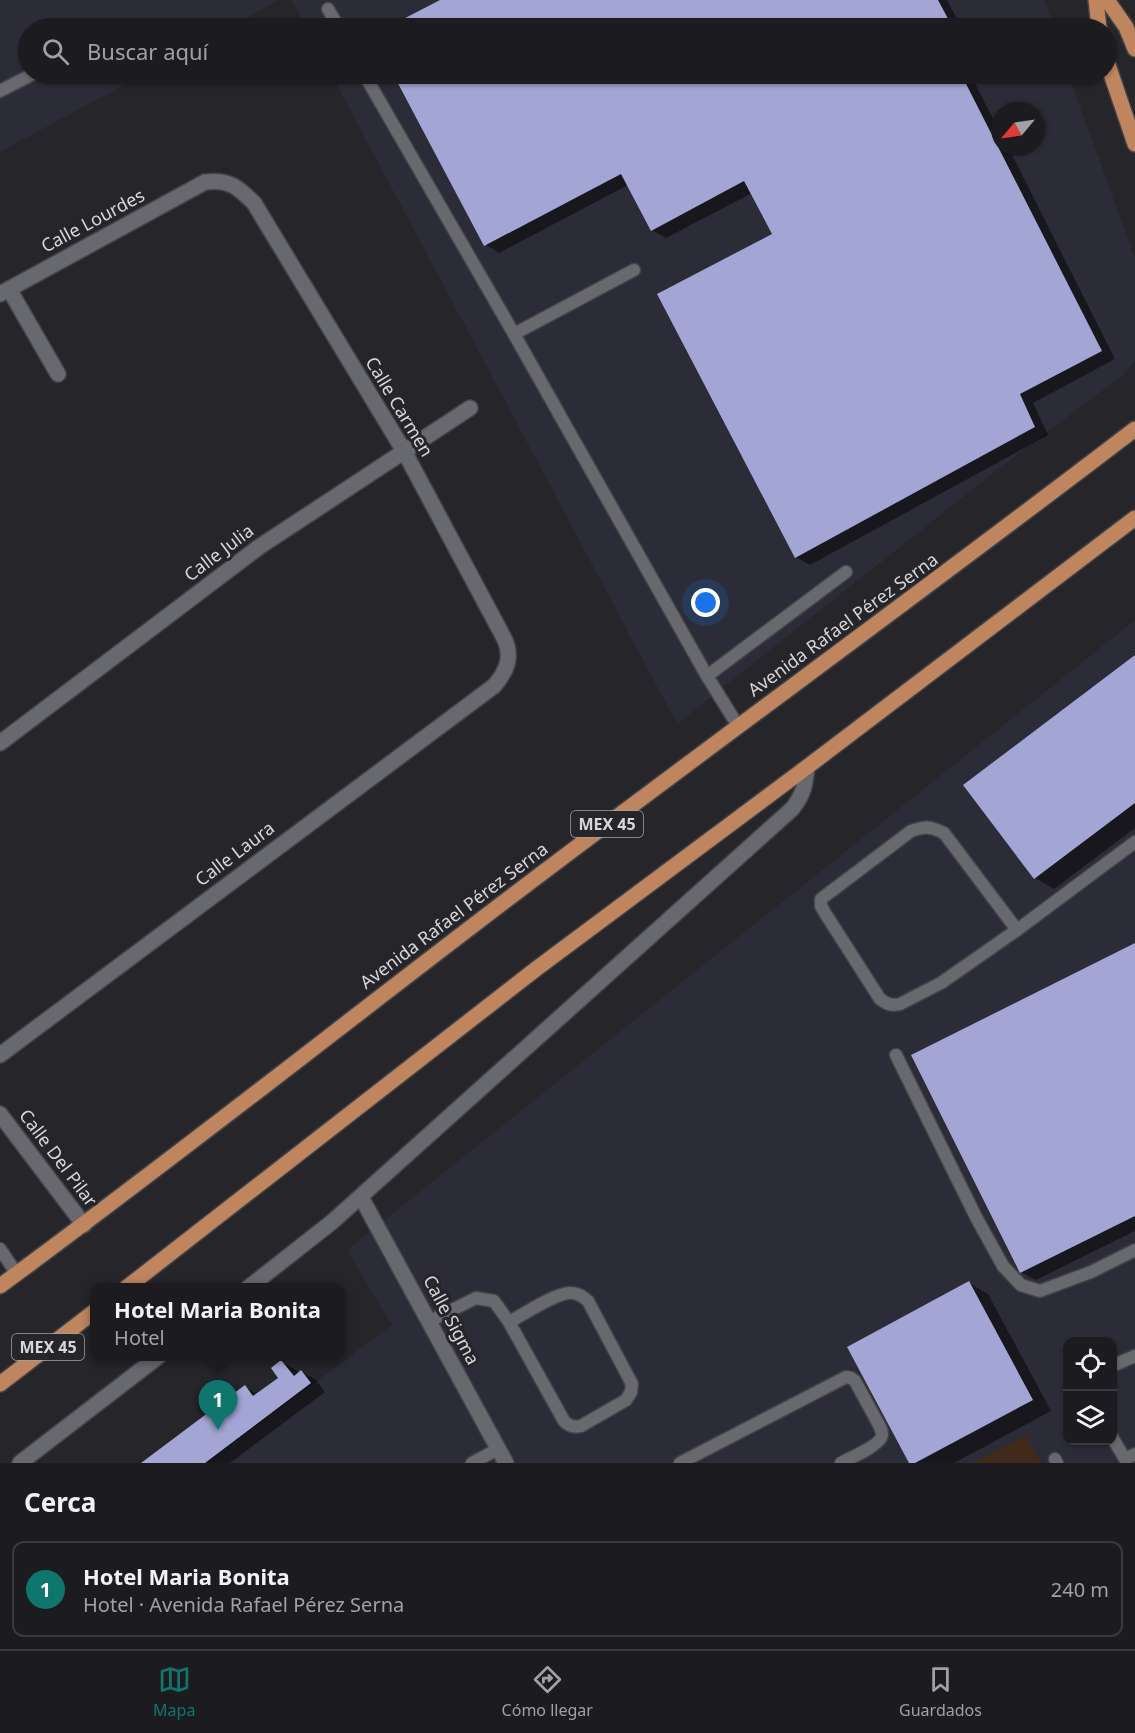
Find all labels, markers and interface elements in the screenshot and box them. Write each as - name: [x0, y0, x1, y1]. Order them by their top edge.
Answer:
- search box: [18, 18, 1117, 84]
- icon: search: [39, 35, 72, 68]
- text: Buscar aquí: [87, 36, 208, 66]
- north arrow: [991, 102, 1045, 156]
- street label: Calle Lourdes: [37, 183, 148, 257]
- street label: Calle Carmen: [361, 352, 439, 461]
- street label: Calle Julia: [179, 518, 258, 586]
- street label: Avenida Rafael Pérez Serna: [743, 547, 942, 701]
- your location: [691, 588, 720, 617]
- road number: MEX 45: [571, 811, 643, 837]
- street label: Calle Laura: [190, 816, 279, 891]
- street label: Avenida Rafael Pérez Serna: [355, 837, 552, 994]
- street label: Calle Del Pilar: [14, 1104, 104, 1211]
- street label: Calle Sigma: [418, 1271, 486, 1368]
- popup: [90, 1283, 345, 1361]
- text: Hotel Maria Bonita: [114, 1294, 321, 1324]
- text: Hotel: [114, 1324, 165, 1351]
- road number: MEX 45: [12, 1334, 84, 1360]
- map controls: [1063, 1337, 1117, 1445]
- button: locate: [1063, 1337, 1117, 1391]
- pin: 1: [198, 1380, 238, 1430]
- button: layers: [1063, 1391, 1117, 1445]
- text: Cerca: [24, 1484, 96, 1520]
- text: Hotel Maria Bonita: [83, 1561, 290, 1591]
- text: 1: [40, 1576, 51, 1603]
- text: 240 m: [1051, 1576, 1109, 1603]
- text: Hotel · Avenida Rafael Pérez Serna: [83, 1591, 404, 1618]
- tab: Mapa: [153, 1663, 195, 1721]
- tab: Cómo llegar: [502, 1663, 593, 1721]
- tab: Guardados: [899, 1663, 982, 1721]

